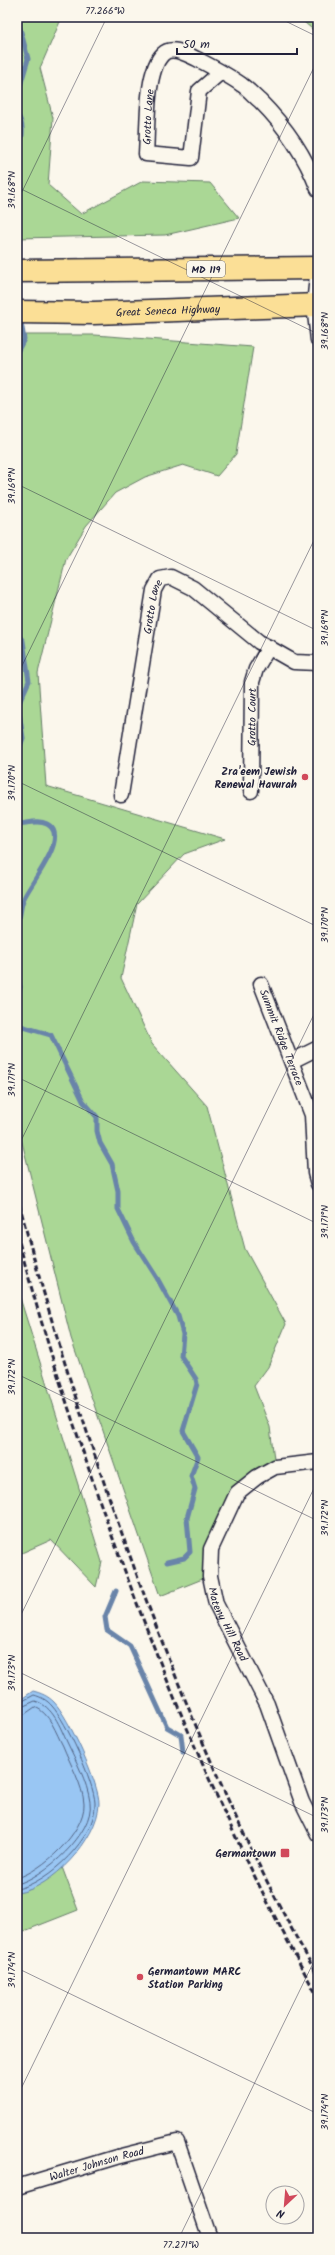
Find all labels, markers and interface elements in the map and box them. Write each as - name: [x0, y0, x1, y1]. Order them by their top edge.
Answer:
- text: 77.266°W: [85, 3, 125, 19]
- scale bar: [177, 30, 297, 56]
- text: 50 m: [183, 35, 210, 54]
- street label: Grotto Lane: [139, 88, 160, 145]
- text: 39.168°N: [4, 171, 20, 209]
- road number: MD 119: [187, 261, 225, 277]
- street label: Great Seneca Highway: [116, 300, 221, 322]
- text: 39.168°N: [317, 312, 333, 350]
- text: 39.169°N: [4, 467, 20, 504]
- street label: Grotto Lane: [139, 576, 168, 635]
- text: 39.169°N: [317, 609, 333, 646]
- street label: Grotto Court: [243, 687, 262, 746]
- place label: Zra'eem Jewish Renewal Havurah: [214, 763, 297, 794]
- text: 39.170°N: [4, 765, 20, 801]
- marker: Zra'eem Jewish Renewal Havurah: [300, 772, 310, 782]
- text: 39.170°N: [317, 907, 333, 943]
- street label: Summit Ridge Terrace: [254, 987, 308, 1088]
- text: 39.171°N: [4, 1063, 20, 1097]
- text: 39.171°N: [317, 1205, 333, 1239]
- text: 39.172°N: [4, 1358, 20, 1395]
- text: 39.172°N: [317, 1499, 333, 1536]
- street label: Mateny Hill Road: [203, 1586, 252, 1665]
- text: 39.173°N: [4, 1654, 20, 1691]
- text: 39.173°N: [317, 1796, 333, 1833]
- place label: Germantown: [215, 1845, 276, 1863]
- marker: Germantown: [279, 1847, 291, 1859]
- text: 39.174°N: [4, 1952, 20, 1988]
- place label: Germantown MARC Station Parking: [148, 1963, 242, 1994]
- marker: Germantown MARC Station Parking: [135, 1972, 145, 1982]
- text: 39.174°N: [317, 2094, 333, 2130]
- street label: Walter Johnson Road: [47, 2142, 147, 2187]
- north arrow: [265, 2185, 305, 2225]
- text: N: [274, 2203, 288, 2223]
- text: 77.271°W: [163, 2237, 199, 2253]

